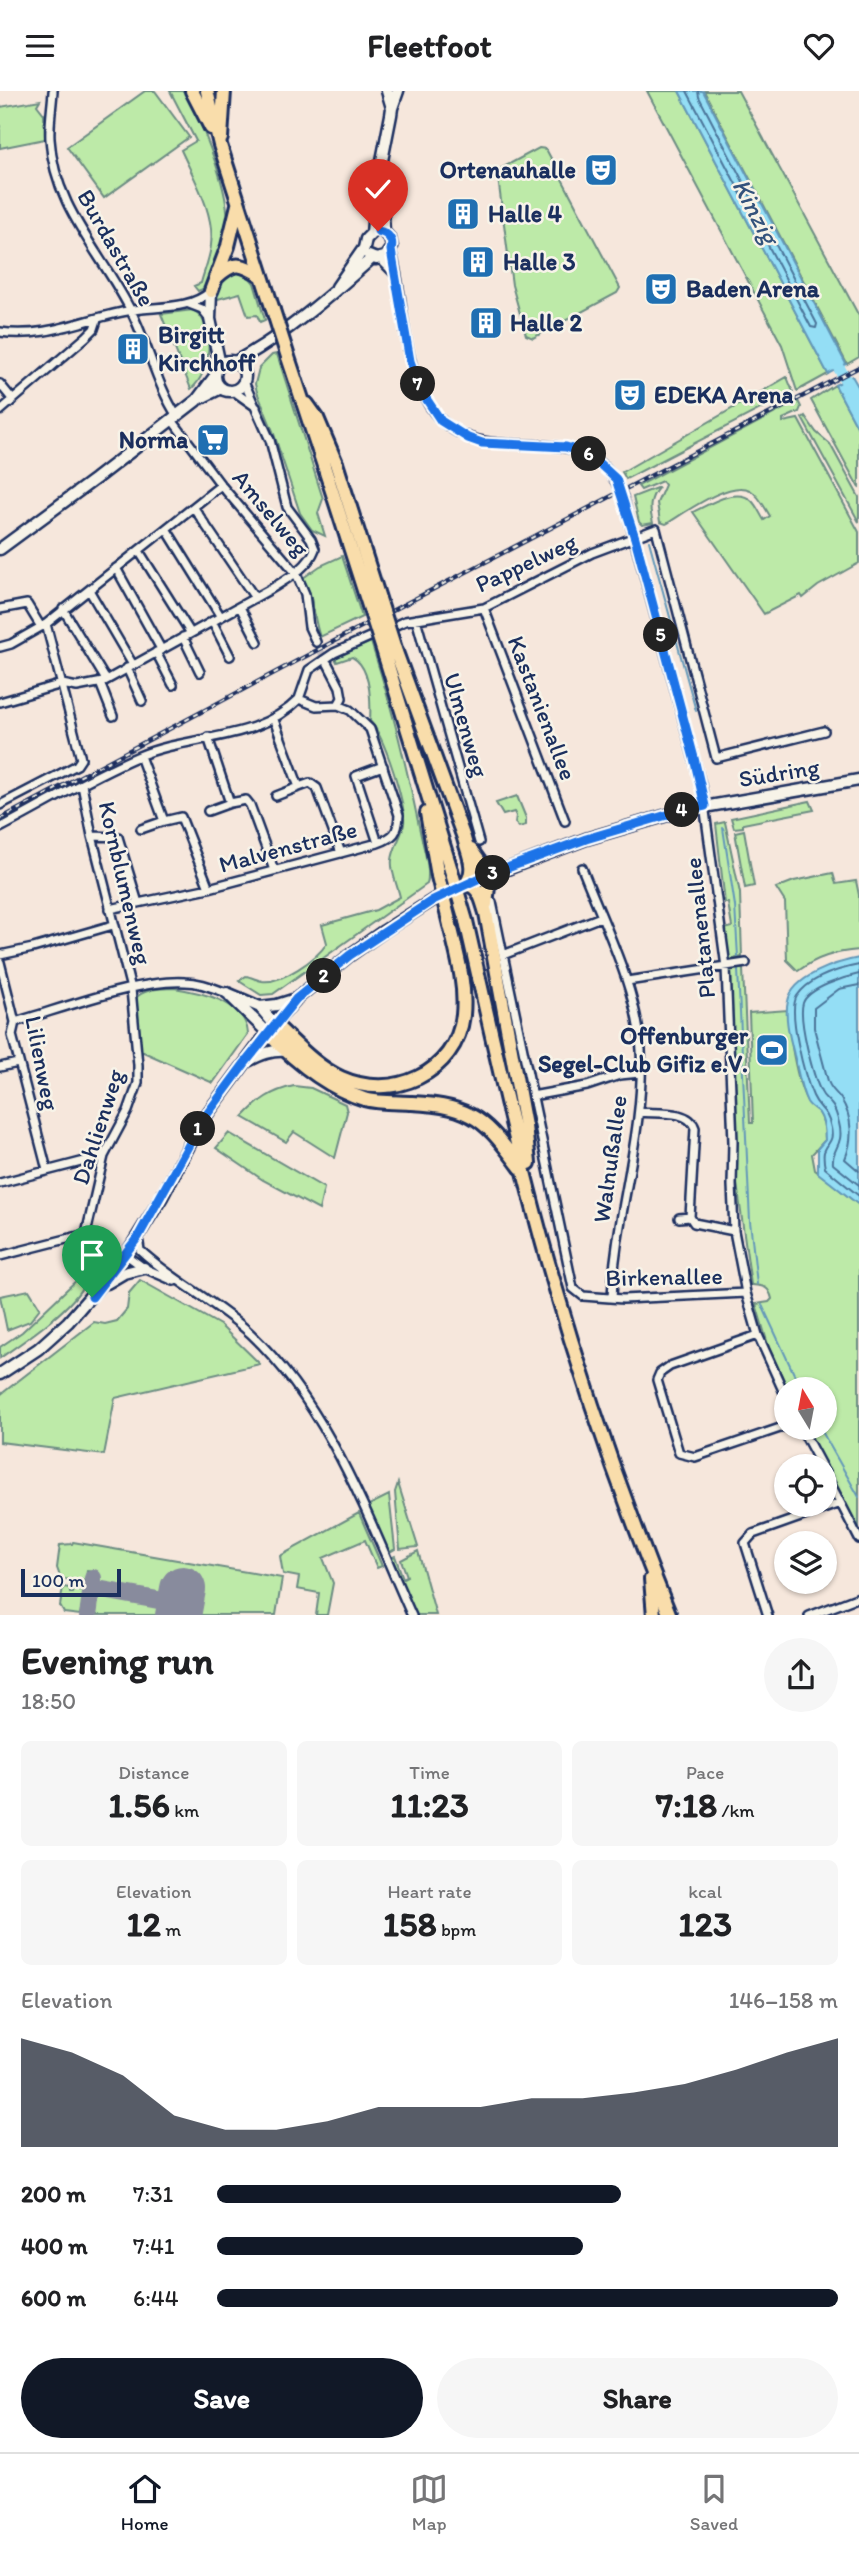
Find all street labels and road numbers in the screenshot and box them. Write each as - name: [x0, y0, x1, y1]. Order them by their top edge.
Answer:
- street label: Burdastraße: [71, 184, 162, 311]
- street label: Amselweg: [227, 463, 317, 563]
- street label: Pappelweg: [471, 526, 582, 599]
- street label: Kastanienallee: [502, 631, 583, 784]
- street label: Ulmenweg: [438, 669, 495, 781]
- street label: Südring: [737, 752, 822, 793]
- street label: Kornblumenweg: [93, 798, 159, 968]
- street label: Malvenstraße: [215, 814, 360, 879]
- street label: Platanenallee: [678, 856, 721, 1000]
- street label: Lilienweg: [19, 1013, 66, 1113]
- street label: Dahlienweg: [65, 1065, 130, 1188]
- street label: Walnußallee: [586, 1093, 633, 1225]
- street label: Birkenallee: [605, 1261, 723, 1292]

